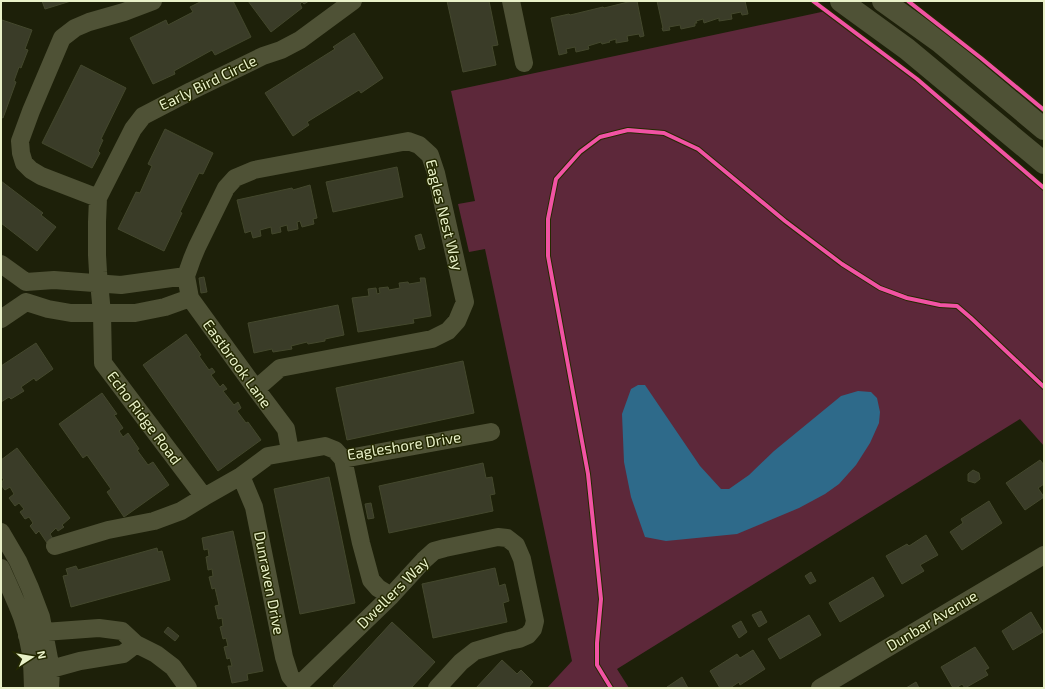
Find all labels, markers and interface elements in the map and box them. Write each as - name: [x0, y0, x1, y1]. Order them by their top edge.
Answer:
- street label: Early Bird Circle: [156, 51, 259, 114]
- street label: Eagles Nest Way: [422, 157, 467, 272]
- street label: Eastbrook Lane: [200, 316, 276, 411]
- street label: Echo Ridge Road: [104, 367, 186, 468]
- street label: Eagleshore Drive: [346, 427, 462, 463]
- street label: Dunraven Drive: [251, 530, 289, 636]
- street label: Dwellers Way: [353, 553, 432, 632]
- street label: Dunbar Avenue: [883, 586, 980, 654]
- north arrow: [12, 637, 52, 677]
- text: N: [35, 650, 49, 660]

